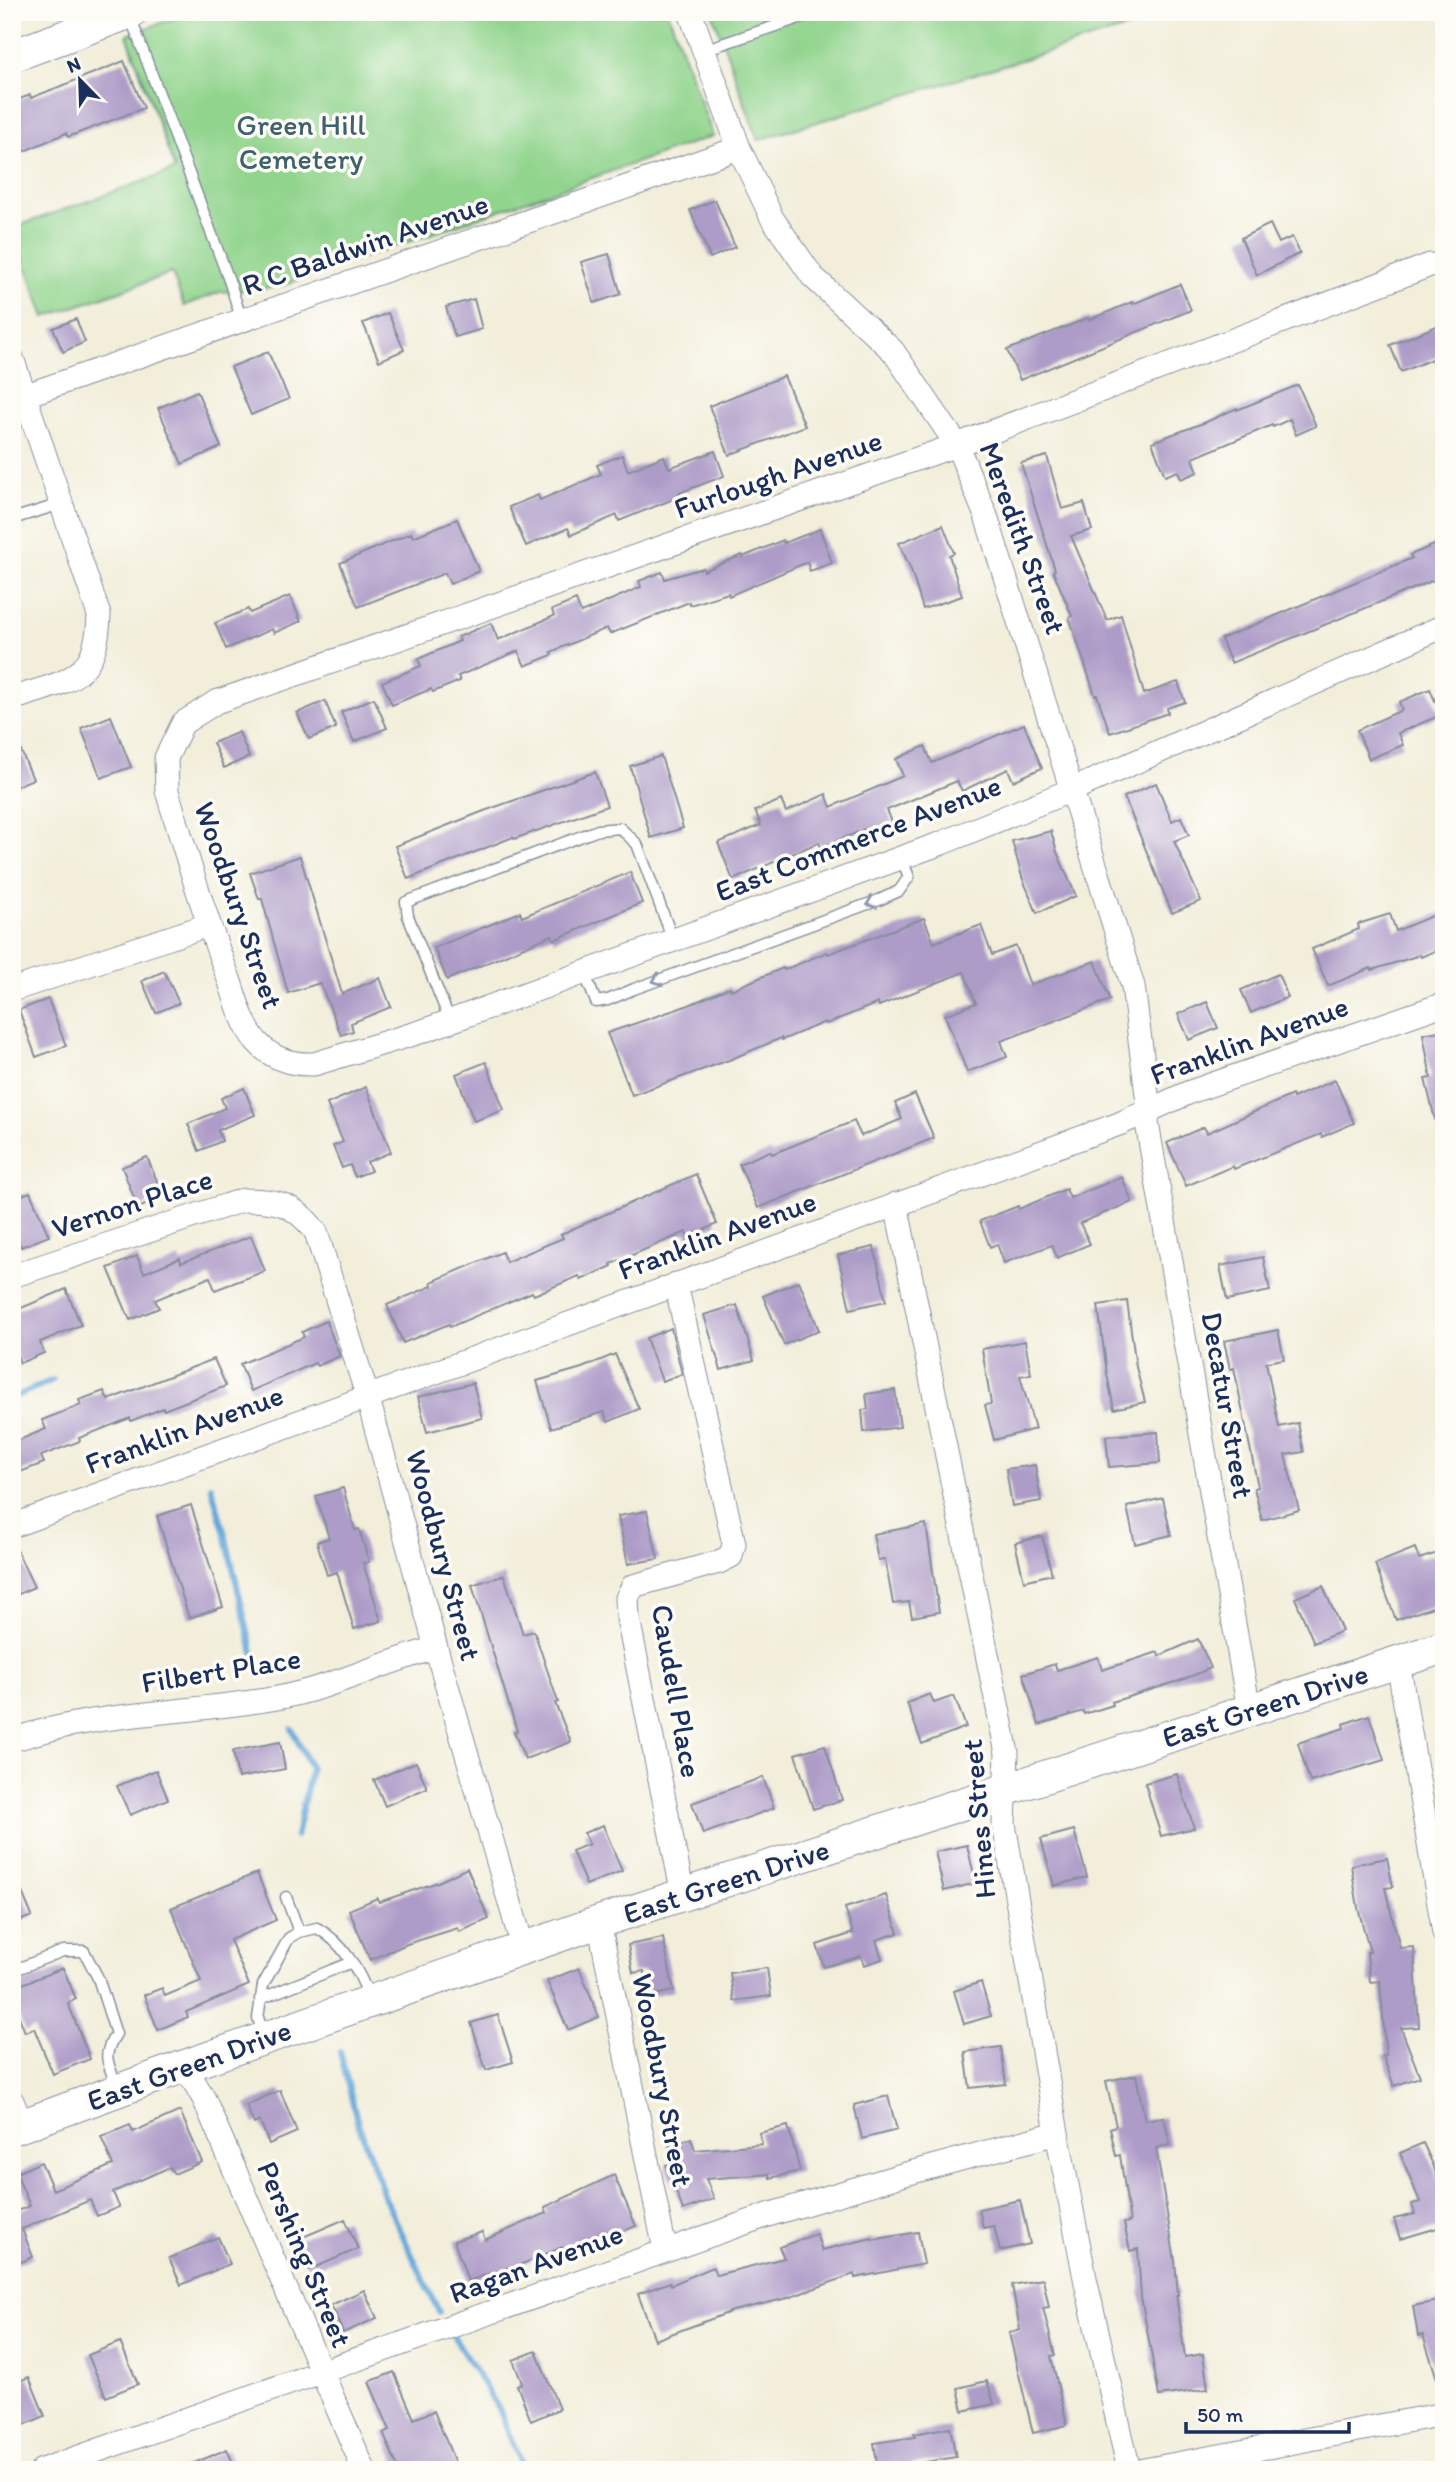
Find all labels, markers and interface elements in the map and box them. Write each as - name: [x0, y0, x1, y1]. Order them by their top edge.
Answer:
- north arrow: [46, 46, 116, 116]
- text: N: [63, 52, 84, 78]
- park label: Green Hill Cemetery: [236, 106, 366, 177]
- street label: R C Baldwin Avenue: [237, 185, 493, 303]
- street label: Furlough Avenue: [669, 421, 887, 527]
- street label: Meredith Street: [971, 437, 1075, 639]
- street label: East Commerce Avenue: [710, 766, 1006, 910]
- street label: Woodbury Street: [186, 797, 292, 1013]
- one-way arrow: [866, 895, 878, 909]
- one-way arrow: [652, 972, 664, 986]
- street label: Franklin Avenue: [1145, 987, 1353, 1093]
- street label: Vernon Place: [47, 1160, 217, 1246]
- street label: Franklin Avenue: [613, 1182, 821, 1288]
- street label: Decatur Street: [1193, 1309, 1263, 1501]
- street label: Franklin Avenue: [80, 1376, 288, 1482]
- street label: Woodbury Street: [398, 1446, 490, 1664]
- street label: Caudell Place: [644, 1602, 710, 1780]
- street label: Filbert Place: [139, 1639, 303, 1701]
- street label: East Green Drive: [1157, 1654, 1373, 1756]
- street label: Hines Street: [953, 1738, 1003, 1900]
- street label: East Green Drive: [618, 1830, 834, 1932]
- street label: Woodbury Street: [624, 1970, 702, 2190]
- street label: East Green Drive: [82, 2011, 296, 2119]
- street label: Pershing Street: [249, 2156, 361, 2352]
- street label: Ragan Avenue: [444, 2214, 628, 2312]
- scale bar: [1186, 2391, 1349, 2435]
- text: 50 m: [1197, 2402, 1244, 2427]

